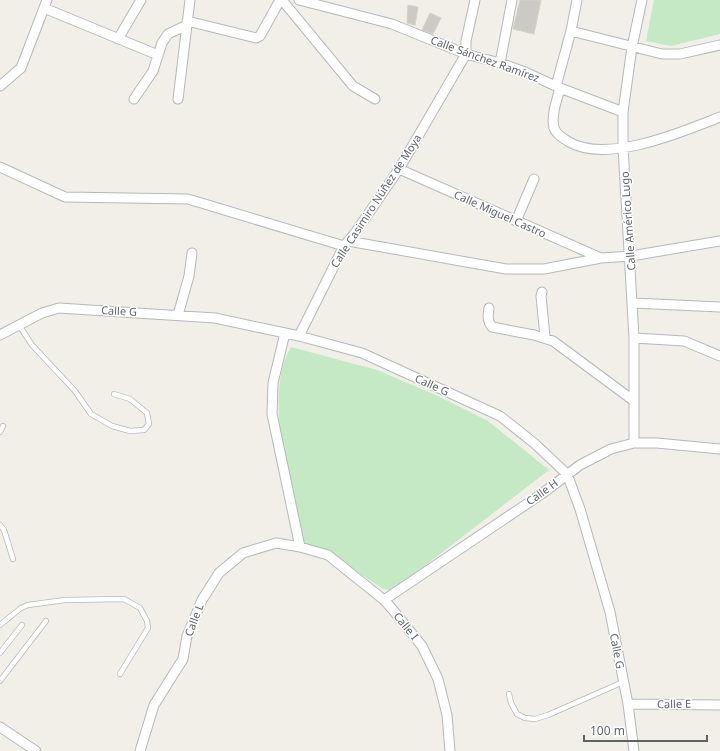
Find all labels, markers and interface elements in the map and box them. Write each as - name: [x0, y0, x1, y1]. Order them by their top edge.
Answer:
- street label: Calle Sánchez Ramírez: [429, 32, 542, 85]
- street label: Calle Casimiro Núñez de Moya: [327, 131, 424, 270]
- street label: Calle Américo Lugo: [617, 171, 638, 271]
- street label: Calle Miguel Castro: [452, 186, 549, 241]
- street label: Calle G: [101, 302, 137, 319]
- street label: Calle G: [413, 370, 452, 399]
- street label: Calle H: [523, 475, 561, 508]
- street label: Calle L: [181, 601, 207, 638]
- street label: Calle I: [391, 609, 422, 643]
- street label: Calle G: [607, 632, 628, 670]
- street label: Calle E: [657, 696, 691, 711]
- scale bar: [584, 717, 707, 743]
- text: 100 m: [590, 722, 625, 739]

